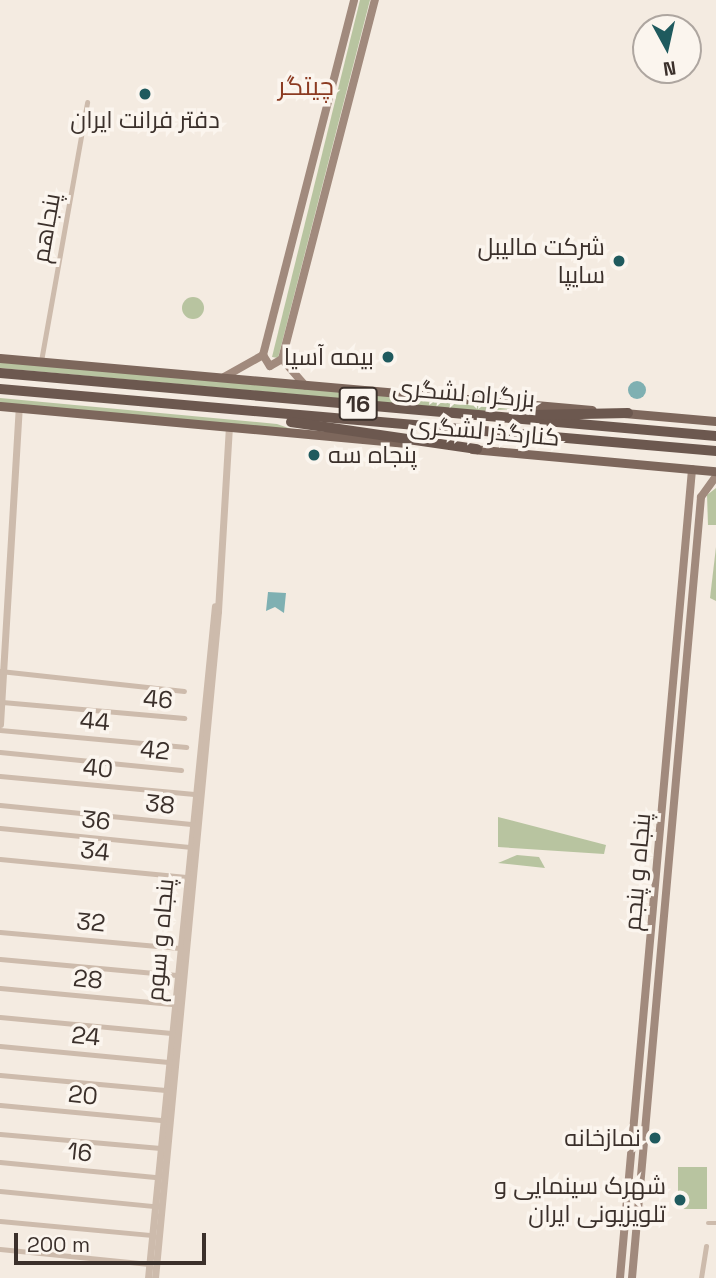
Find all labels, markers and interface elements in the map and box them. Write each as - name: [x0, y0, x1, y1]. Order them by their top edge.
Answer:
- north arrow: [632, 14, 702, 84]
- text: N: [662, 55, 678, 82]
- district label: چیتگر: [278, 71, 334, 103]
- marker: دفتر فرانت ایران: [137, 86, 153, 102]
- place label: دفتر فرانت ایران: [70, 106, 220, 134]
- street label: پنجاهم: [26, 191, 66, 265]
- place label: شرکت مالیبل سایپا: [478, 233, 605, 289]
- marker: شرکت مالیبل سایپا: [611, 253, 627, 269]
- place label: بیمه آسیا: [284, 343, 374, 371]
- marker: بیمه آسیا: [380, 349, 396, 365]
- street label: بزرگراه لشگری: [392, 372, 536, 414]
- road number: 16: [337, 384, 379, 424]
- street label: کنارگذر لشگری: [409, 410, 561, 452]
- place label: پنجاه سه: [328, 441, 417, 469]
- marker: پنجاه سه: [306, 447, 322, 463]
- street label: 46: [142, 683, 174, 715]
- street label: 44: [79, 705, 111, 737]
- street label: 42: [139, 734, 171, 766]
- street label: 40: [82, 752, 114, 784]
- street label: 38: [144, 788, 176, 820]
- street label: 36: [80, 804, 112, 836]
- street label: پنجاه و پنجم: [618, 812, 656, 932]
- street label: 34: [79, 835, 111, 867]
- street label: پنجاه و سوم: [140, 877, 180, 1003]
- street label: 32: [75, 906, 107, 938]
- street label: 28: [72, 963, 104, 995]
- street label: 24: [70, 1020, 102, 1052]
- street label: 20: [67, 1079, 99, 1111]
- place label: نمازخانه: [564, 1124, 641, 1152]
- marker: نمازخانه: [647, 1130, 663, 1146]
- street label: 16: [66, 1136, 94, 1168]
- place label: شهرک سینمایی و تلویزیونی ایران: [494, 1172, 666, 1228]
- marker: شهرک سینمایی و تلویزیونی ایران: [672, 1192, 688, 1208]
- scale bar: [18, 1218, 210, 1262]
- text: 200 m: [27, 1231, 90, 1258]

